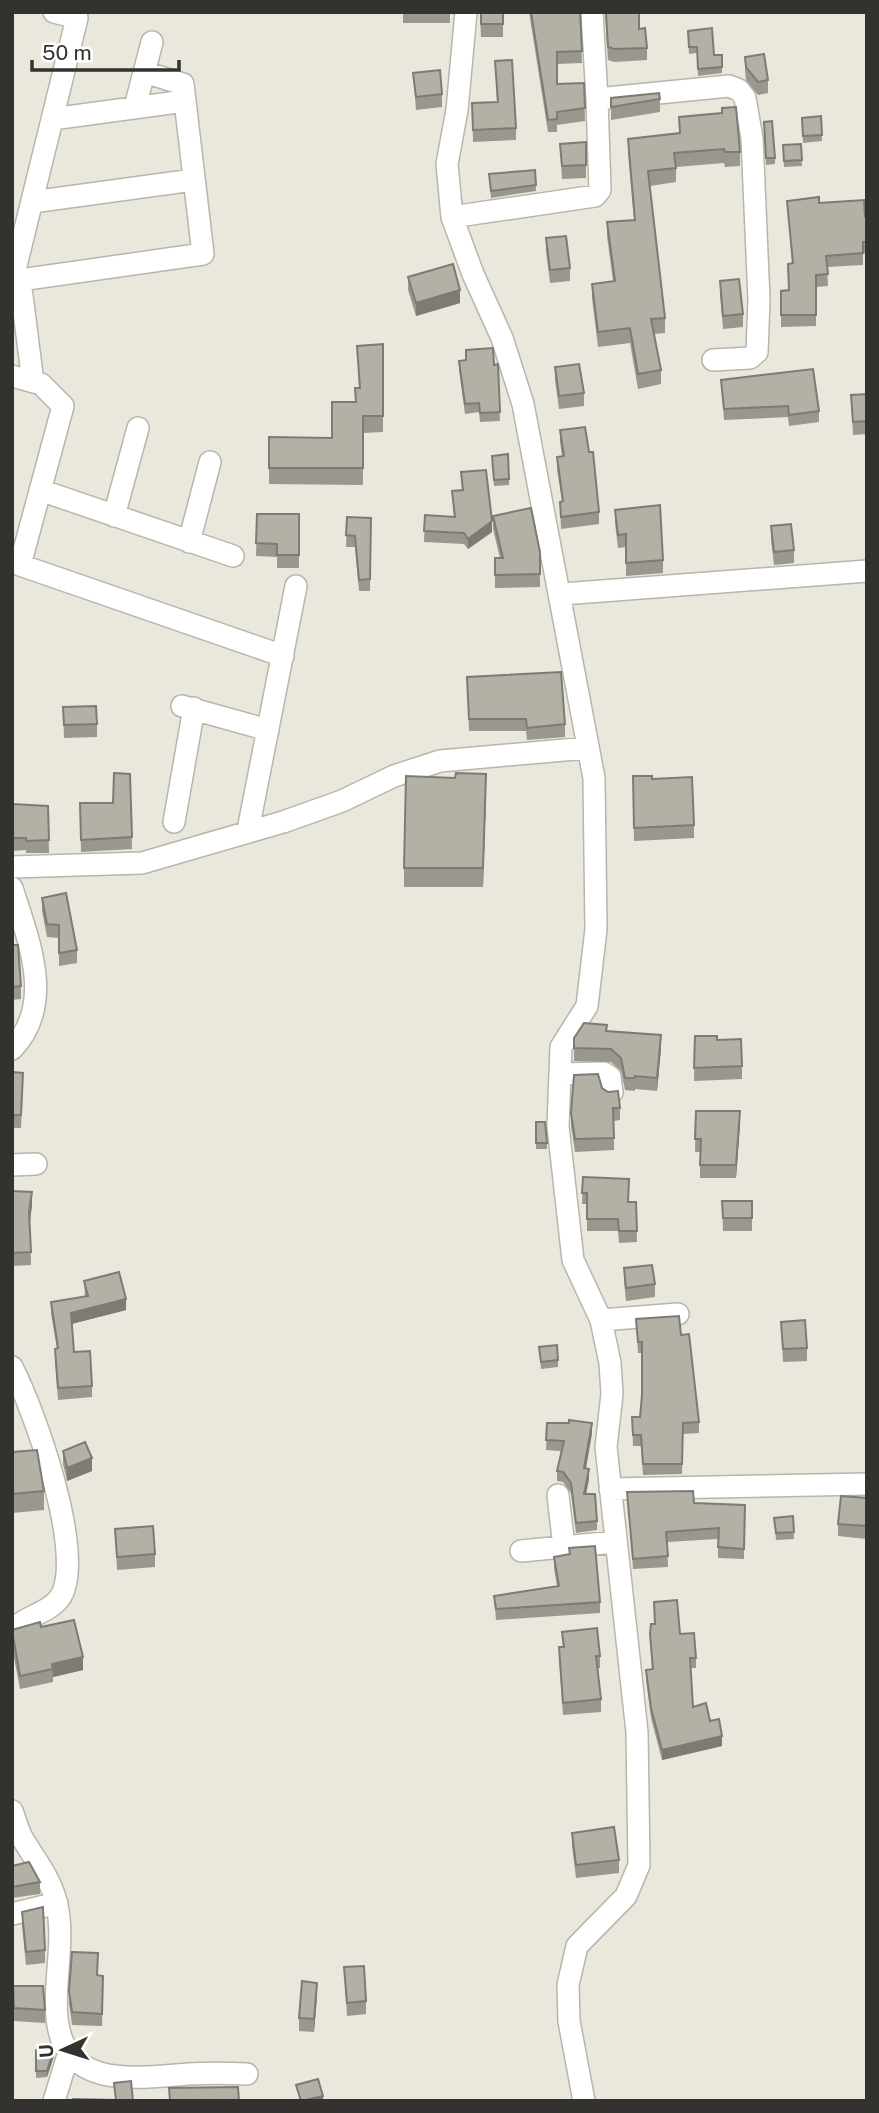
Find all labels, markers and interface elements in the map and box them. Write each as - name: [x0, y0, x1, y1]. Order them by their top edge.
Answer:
- scale bar: [32, 28, 178, 72]
- text: 50 m: [42, 40, 92, 65]
- north arrow: [28, 2015, 98, 2085]
- text: U: [35, 2044, 57, 2059]

